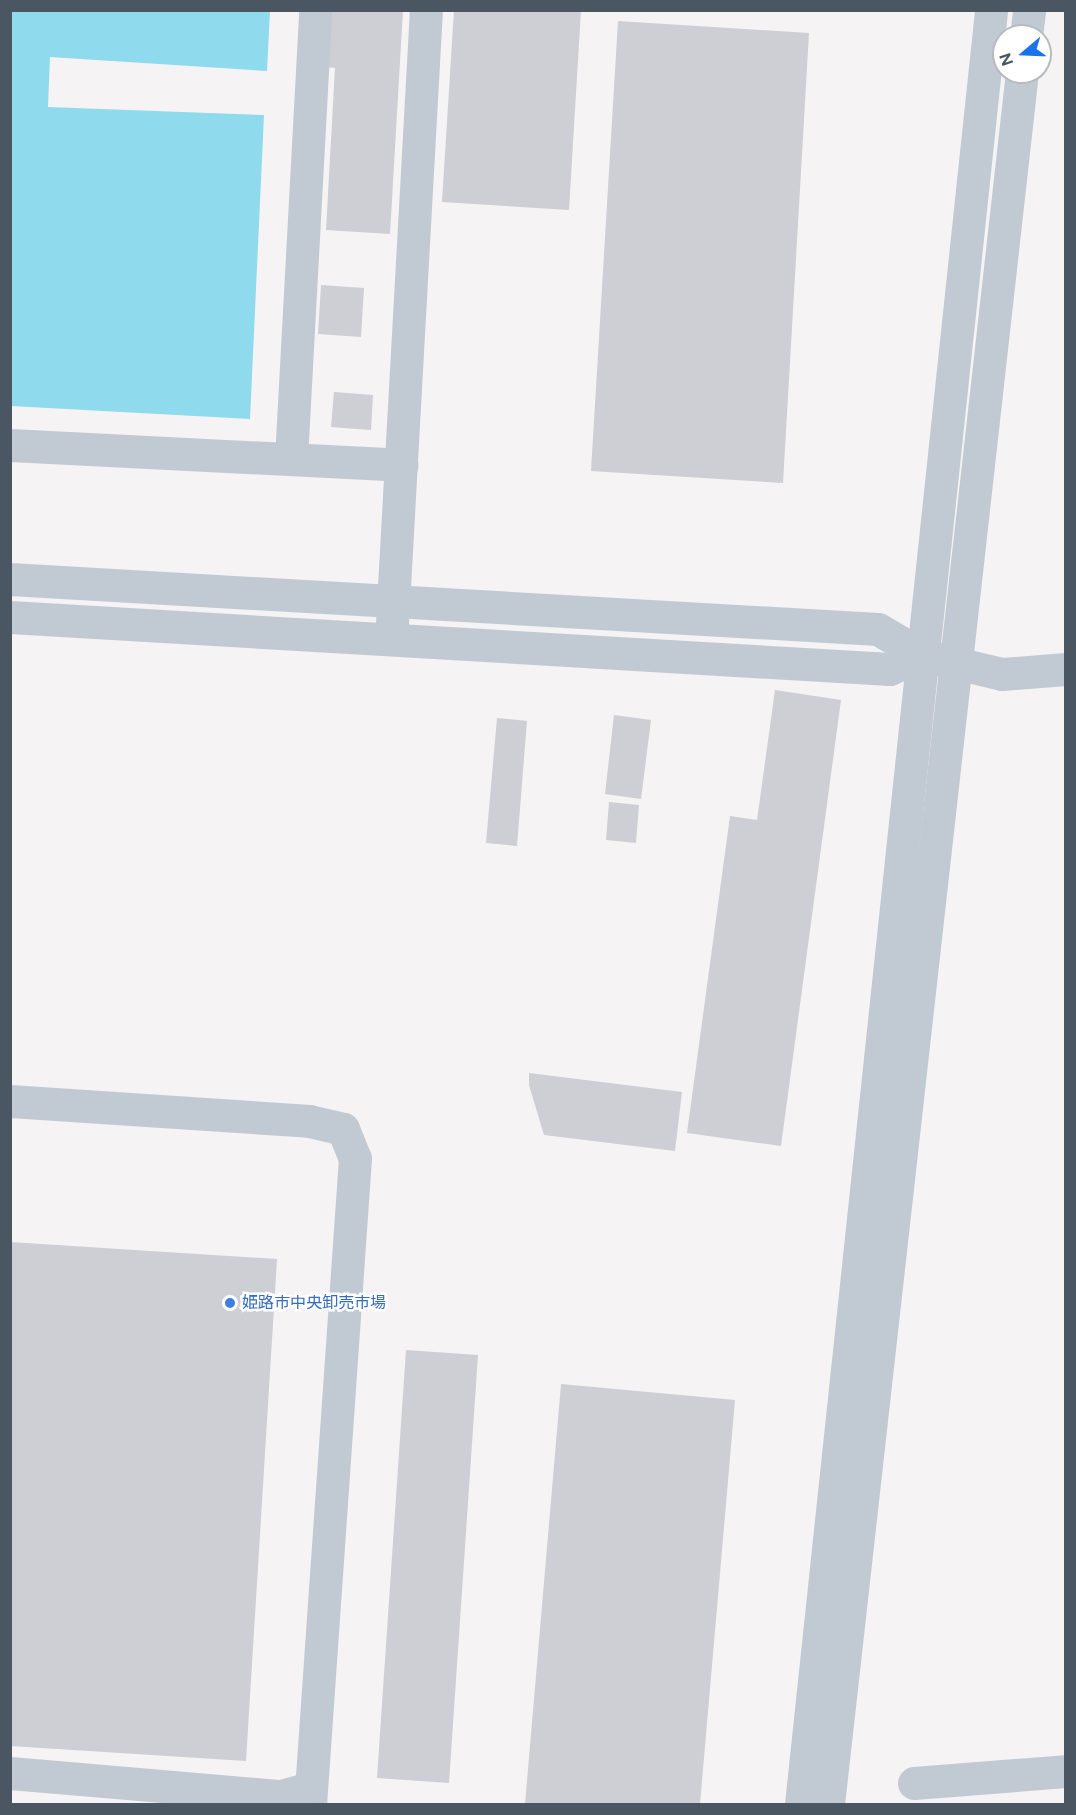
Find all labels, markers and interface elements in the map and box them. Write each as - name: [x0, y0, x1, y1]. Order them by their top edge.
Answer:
- north arrow: [992, 24, 1052, 84]
- text: N: [995, 50, 1017, 68]
- place label: 姫路市中央卸売市場: [242, 1293, 386, 1313]
- marker: 姫路市中央卸売市場: [223, 1296, 237, 1310]

